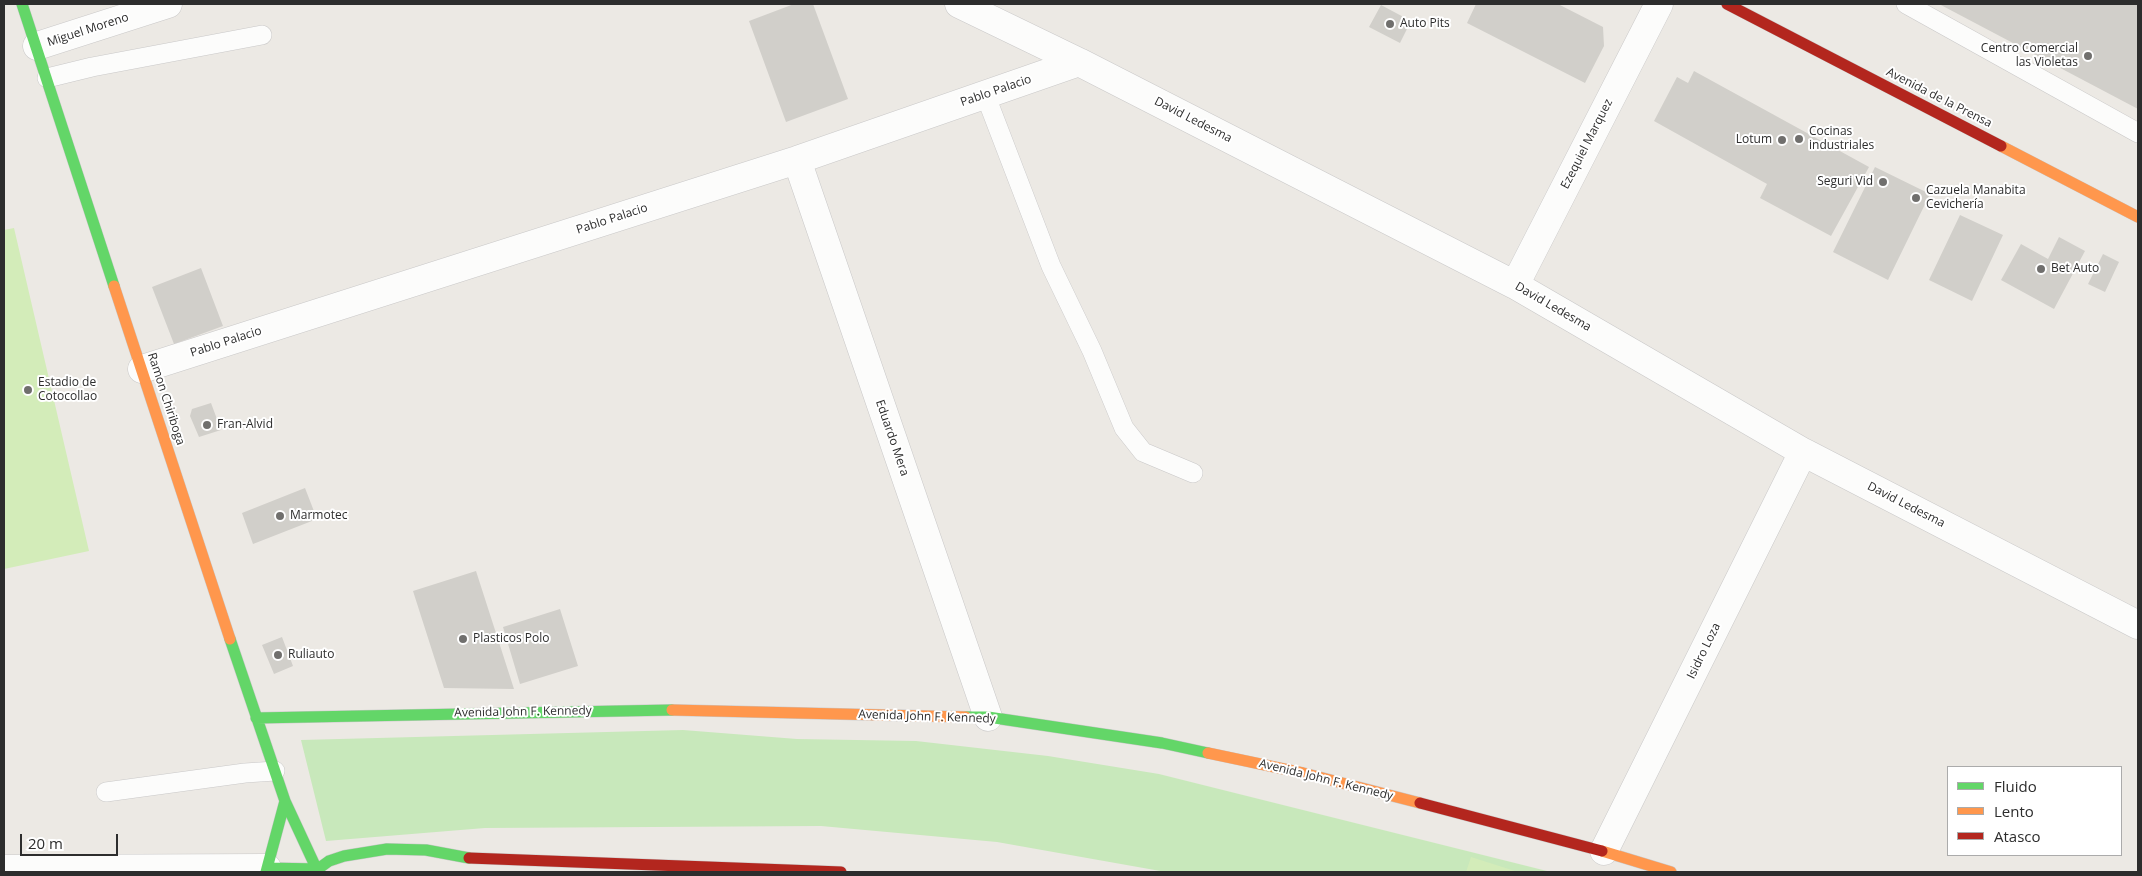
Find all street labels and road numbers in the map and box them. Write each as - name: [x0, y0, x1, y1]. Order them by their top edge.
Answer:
- street label: Miguel Moreno: [45, 10, 131, 50]
- street label: Avenida de la Prensa: [1884, 65, 1994, 131]
- street label: Pablo Palacio: [959, 72, 1033, 110]
- street label: David Ledesma: [1152, 94, 1234, 146]
- street label: Ezequiel Marquez: [1558, 97, 1616, 191]
- street label: Pablo Palacio: [575, 201, 649, 237]
- street label: David Ledesma: [1512, 279, 1594, 335]
- street label: Pablo Palacio: [189, 324, 263, 360]
- street label: Ramon Chiriboga: [144, 351, 188, 447]
- street label: Eduardo Mera: [872, 398, 912, 478]
- street label: David Ledesma: [1865, 479, 1947, 531]
- street label: Isidro Loza: [1684, 621, 1724, 681]
- street label: Avenida John F. Kennedy: [454, 704, 592, 720]
- street label: Avenida John F. Kennedy: [858, 707, 996, 727]
- street label: Avenida John F. Kennedy: [1258, 756, 1394, 804]

